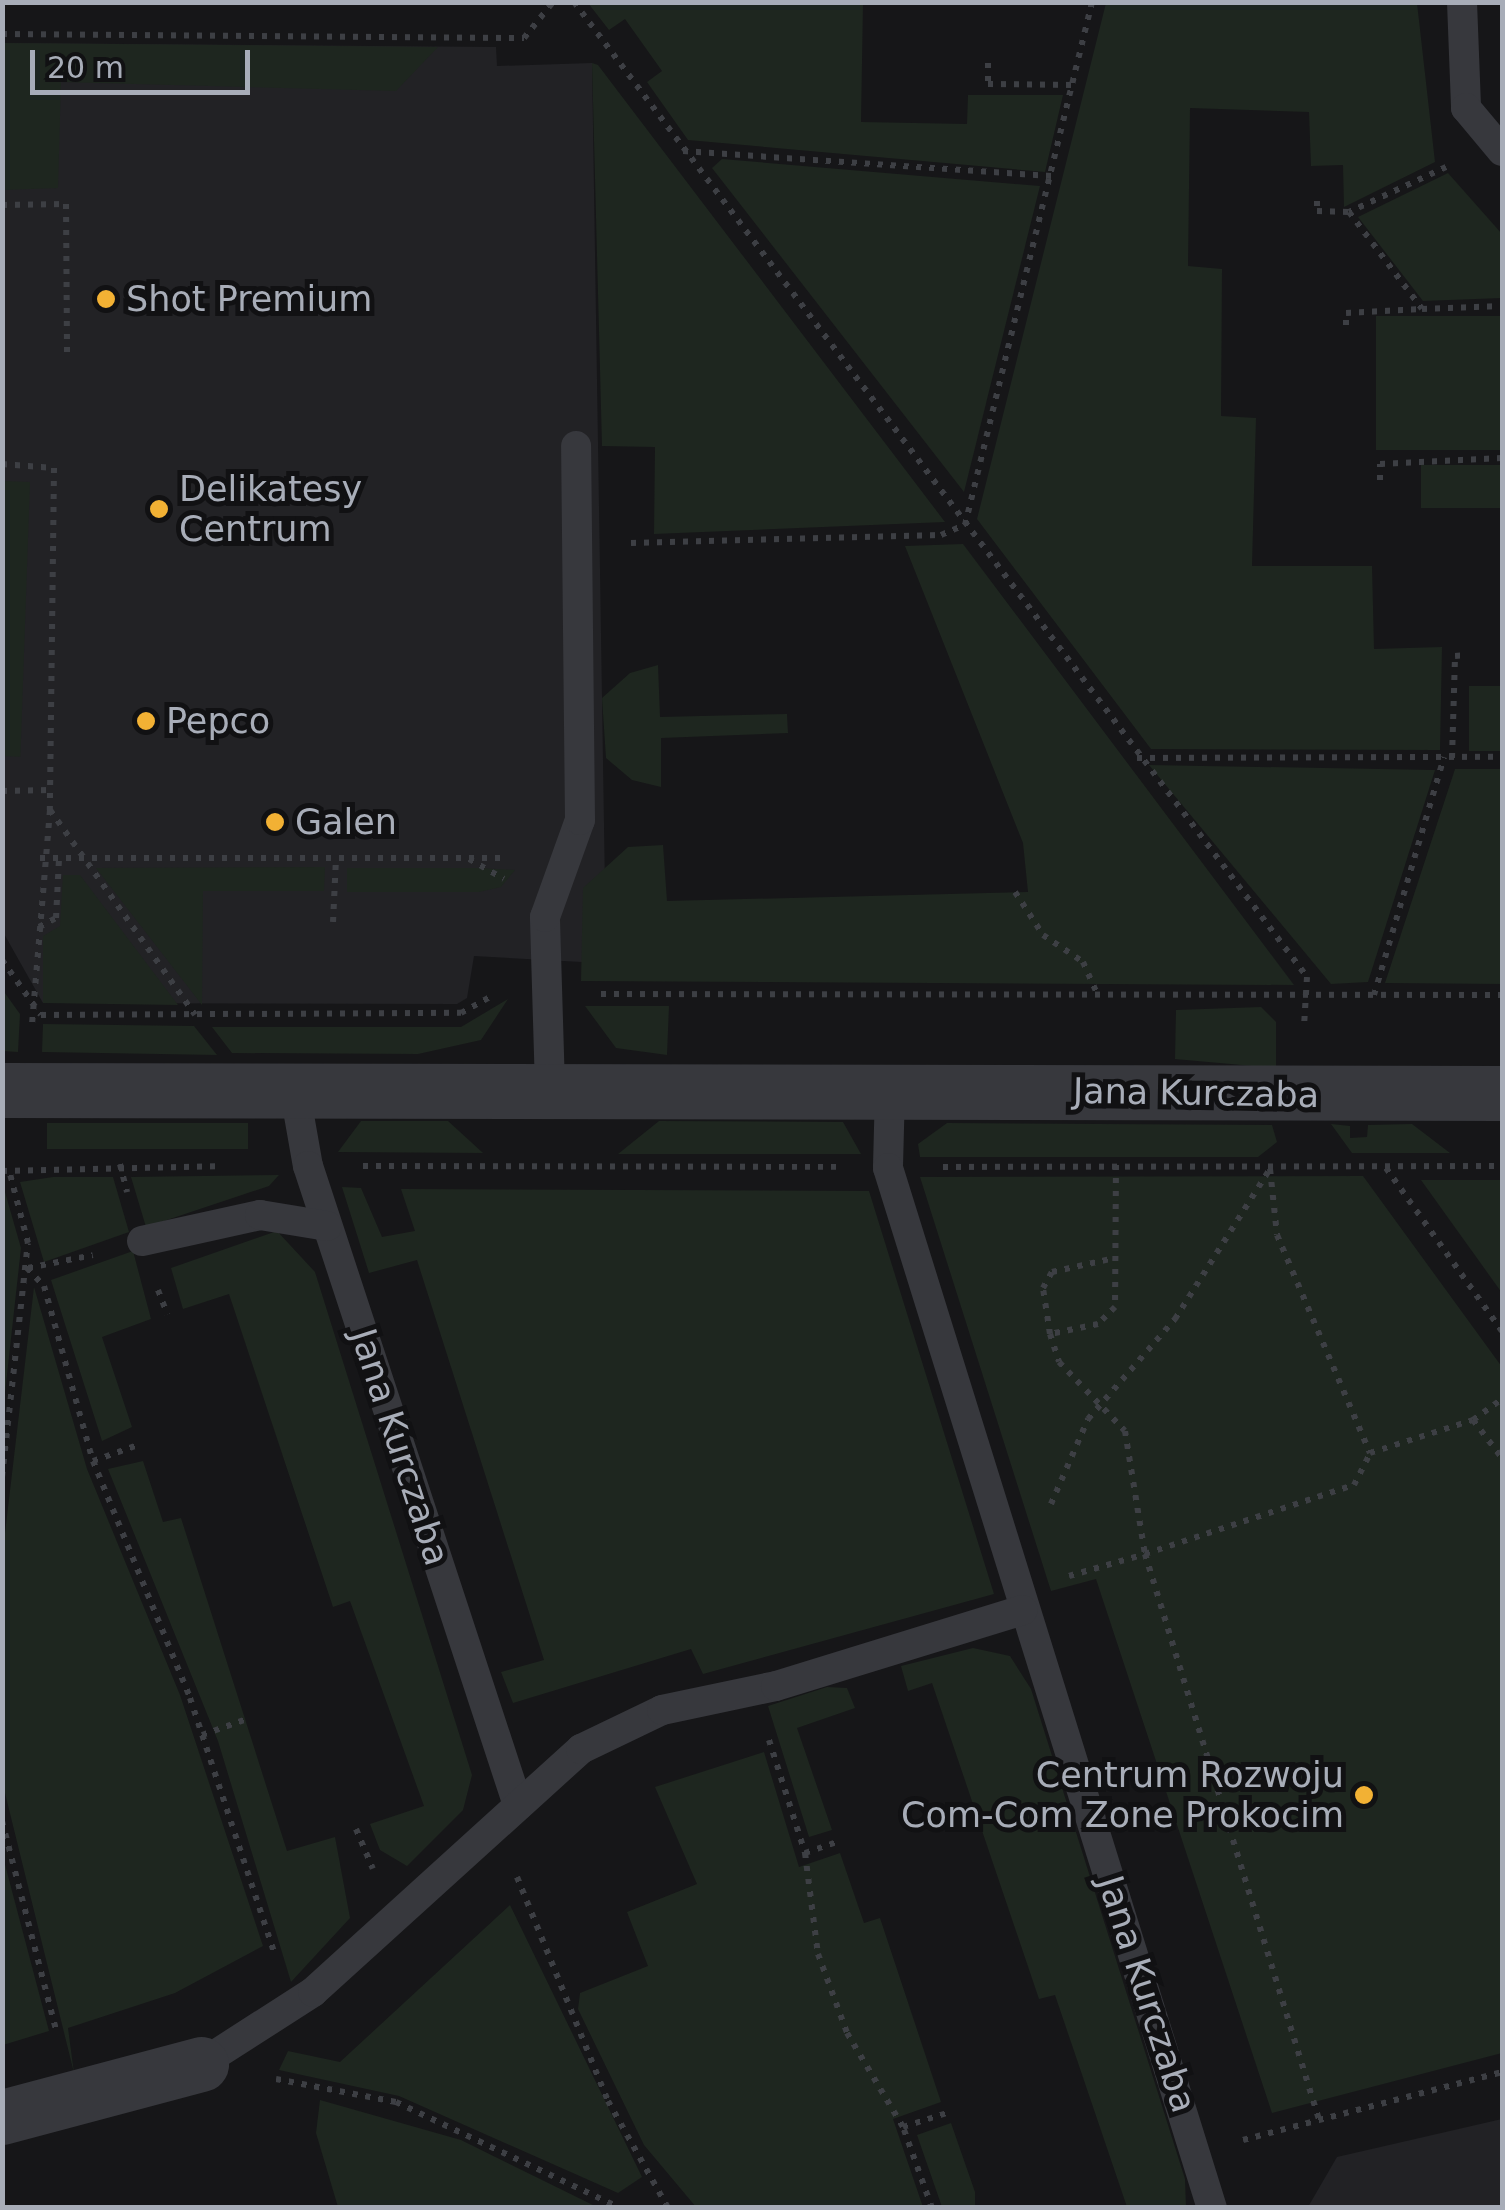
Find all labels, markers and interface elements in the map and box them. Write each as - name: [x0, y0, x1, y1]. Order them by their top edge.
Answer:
- scale bar: [35, 30, 255, 92]
- text: 20 m: [47, 50, 124, 85]
- place label: Shot Premium: [126, 278, 372, 320]
- marker: Shot Premium: [95, 288, 117, 310]
- place label: Delikatesy Centrum: [179, 468, 362, 550]
- marker: Delikatesy Centrum: [148, 498, 170, 520]
- place label: Pepco: [166, 700, 270, 742]
- marker: Pepco: [135, 710, 157, 732]
- place label: Galen: [295, 801, 397, 843]
- marker: Galen: [264, 811, 286, 833]
- street label: Jana Kurczaba: [1073, 1070, 1319, 1116]
- street label: Jana Kurczaba: [342, 1323, 458, 1571]
- place label: Centrum Rozwoju Com-Com Zone Prokocim: [901, 1754, 1344, 1836]
- marker: Centrum Rozwoju Com-Com Zone Prokocim: [1353, 1784, 1375, 1806]
- street label: Jana Kurczaba: [1089, 1870, 1205, 2118]

